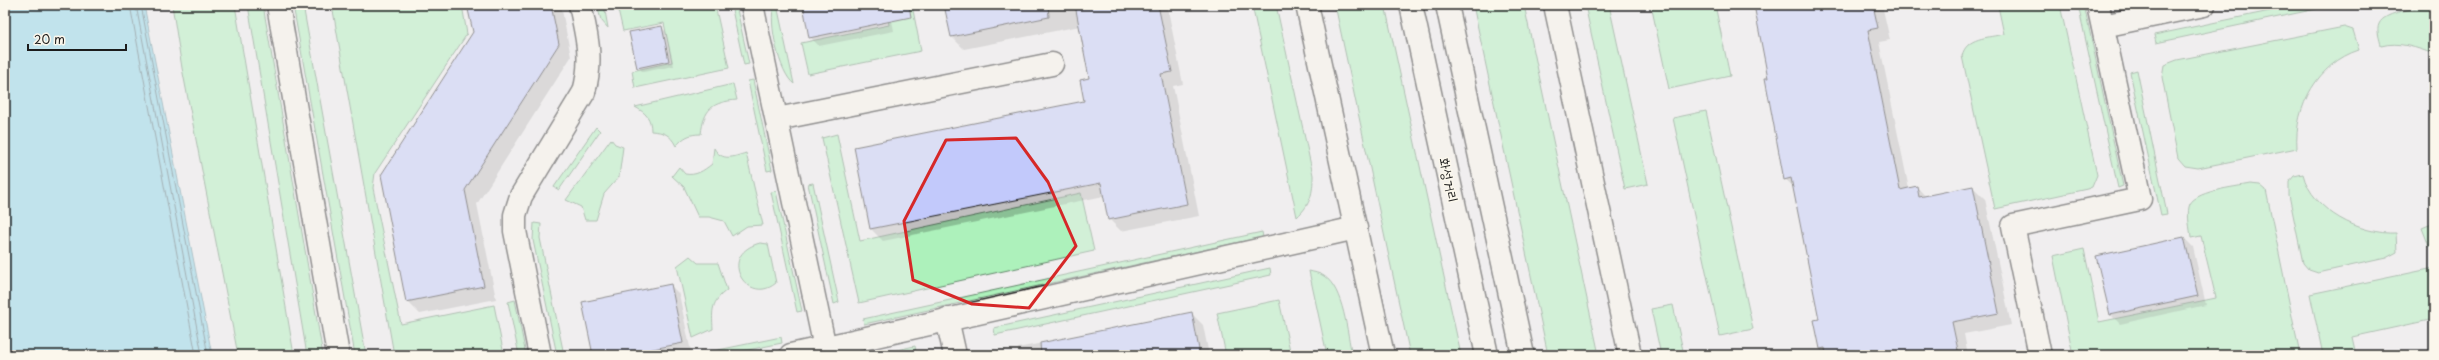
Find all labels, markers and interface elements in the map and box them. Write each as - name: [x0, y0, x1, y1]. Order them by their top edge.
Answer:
- scale bar: [28, 26, 126, 52]
- text: 20 m: [34, 30, 65, 48]
- street label: 화성거리: [1434, 156, 1464, 204]

